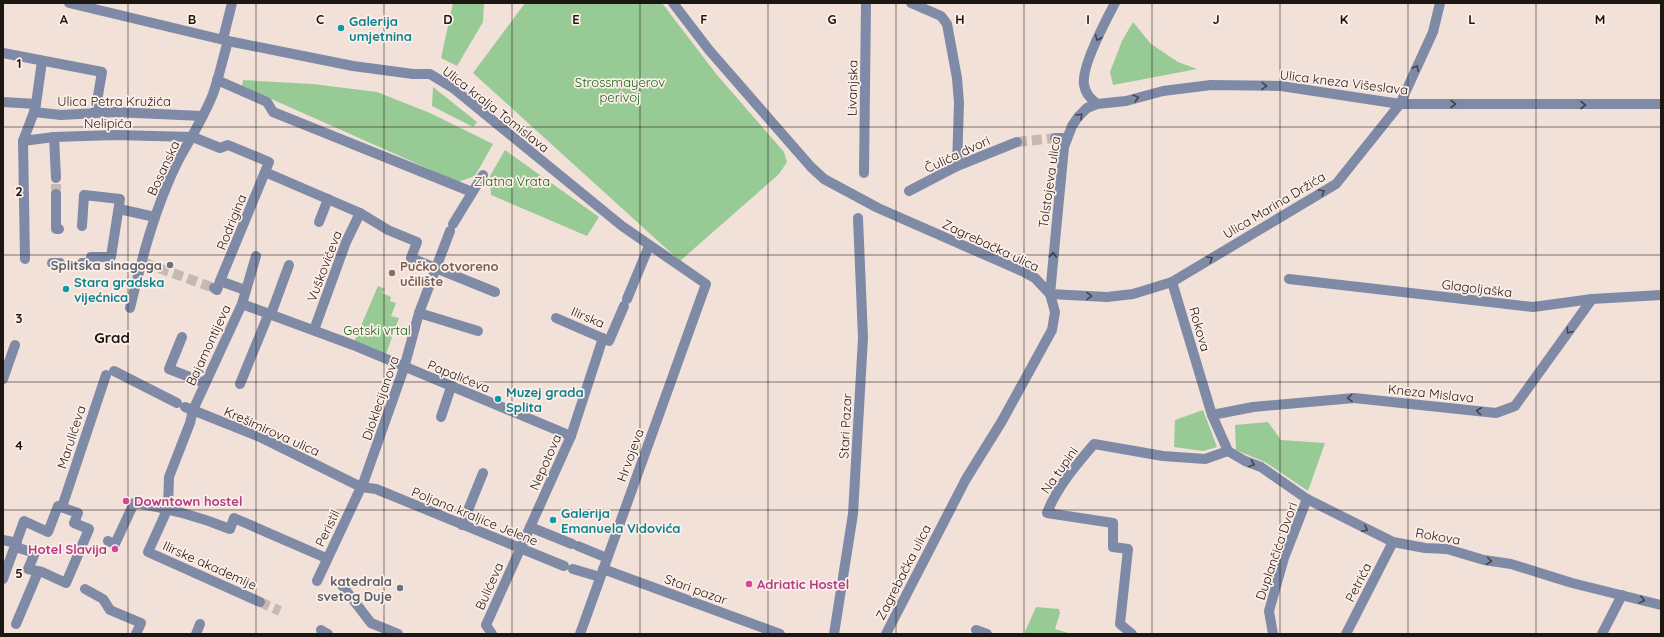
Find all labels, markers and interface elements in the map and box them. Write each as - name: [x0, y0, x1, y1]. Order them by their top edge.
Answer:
- text: A: [60, 11, 69, 27]
- text: B: [188, 11, 196, 27]
- text: C: [316, 11, 324, 27]
- text: D: [443, 11, 453, 27]
- text: E: [572, 11, 580, 27]
- text: F: [700, 11, 708, 27]
- text: G: [827, 11, 837, 27]
- text: H: [955, 11, 965, 27]
- text: I: [1086, 11, 1090, 27]
- text: J: [1212, 11, 1220, 27]
- text: K: [1340, 11, 1349, 27]
- text: L: [1468, 11, 1476, 27]
- text: M: [1595, 11, 1605, 27]
- place label: Galerija umjetnina: [349, 13, 412, 44]
- marker: Galerija umjetnina: [336, 23, 346, 33]
- one-way arrow: [1095, 34, 1103, 41]
- text: 1: [16, 55, 22, 71]
- street label: Livanjska: [844, 60, 860, 116]
- street label: Ulica kralja Tomislava: [439, 62, 553, 156]
- one-way arrow: [1411, 64, 1419, 72]
- street label: Ulica kneza Višeslava: [1279, 66, 1409, 98]
- park label: Strossmayerov perivoj: [575, 74, 665, 105]
- one-way arrow: [1261, 81, 1267, 90]
- street label: Ulica Petra Kružića: [57, 93, 171, 109]
- one-way arrow: [1132, 94, 1139, 103]
- one-way arrow: [1450, 100, 1456, 108]
- one-way arrow: [1580, 101, 1586, 109]
- one-way arrow: [1075, 113, 1083, 121]
- street label: Nelipića: [84, 115, 132, 131]
- street label: Čulića dvori: [922, 132, 992, 176]
- street label: Tolstojeva ulica: [1035, 135, 1063, 229]
- street label: Bosanska: [143, 138, 183, 198]
- street label: Ulica Marina Držića: [1220, 168, 1328, 242]
- park label: Zlatna Vrata: [474, 173, 550, 189]
- text: 2: [15, 183, 23, 199]
- one-way arrow: [1318, 189, 1325, 197]
- street label: Rodrigina: [213, 192, 249, 252]
- street label: Zagrebačka ulica: [940, 216, 1042, 274]
- street label: Vuškovićeva: [303, 228, 345, 304]
- one-way arrow: [1048, 252, 1057, 258]
- one-way arrow: [1206, 256, 1213, 263]
- place label: Splitska sinagoga: [51, 257, 162, 273]
- place label: Pučko otvoreno učilište: [400, 258, 499, 289]
- marker: Splitska sinagoga: [165, 260, 175, 270]
- marker: Pučko otvoreno učilište: [387, 268, 397, 278]
- place label: Stara gradska vijećnica: [74, 274, 164, 305]
- street label: Glagoljaška: [1441, 276, 1513, 300]
- marker: Stara gradska vijećnica: [61, 284, 71, 294]
- one-way arrow: [1086, 292, 1092, 301]
- street label: Bajamontijeva: [182, 302, 234, 388]
- street label: Ilirska: [569, 303, 607, 331]
- street label: Rokova: [1186, 305, 1214, 353]
- text: 3: [16, 310, 23, 326]
- park label: Getski vrtal: [343, 322, 411, 338]
- one-way arrow: [1567, 327, 1574, 334]
- district label: Grad: [94, 328, 130, 347]
- street label: Dioklecijanova: [358, 354, 402, 442]
- street label: Papalićeva: [425, 356, 493, 396]
- street label: Kneza Mislava: [1387, 381, 1475, 405]
- place label: Muzej grada Splita: [506, 384, 584, 415]
- street label: Stari Pazar: [835, 393, 855, 459]
- marker: Muzej grada Splita: [493, 394, 503, 404]
- one-way arrow: [1347, 394, 1353, 403]
- street label: Marulićeva: [53, 403, 89, 471]
- street label: Krešimirova ulica: [222, 403, 322, 459]
- one-way arrow: [1476, 407, 1482, 416]
- street label: Hrvojeva: [613, 426, 647, 484]
- street label: Nepotova: [526, 432, 564, 492]
- text: 4: [15, 437, 23, 453]
- street label: Na tupini: [1037, 443, 1081, 497]
- one-way arrow: [1249, 459, 1256, 468]
- street label: Poljana kraljice Jelene: [409, 483, 541, 549]
- place label: Downtown hostel: [134, 493, 242, 509]
- marker: Downtown hostel: [121, 496, 131, 506]
- street label: Duplančića Dvori: [1252, 500, 1300, 602]
- place label: Galerija Emanuela Vidovića: [561, 505, 680, 536]
- street label: Peristil: [311, 507, 343, 549]
- marker: Galerija Emanuela Vidovića: [548, 515, 558, 525]
- street label: Zagrebačka ulica: [872, 522, 934, 622]
- one-way arrow: [1360, 524, 1368, 532]
- street label: Rokova: [1414, 524, 1462, 548]
- street label: Ilirske akademije: [161, 537, 259, 593]
- place label: Hotel Slavija: [28, 541, 107, 557]
- marker: Hotel Slavija: [110, 544, 120, 554]
- one-way arrow: [1486, 556, 1492, 565]
- street label: Bulićeva: [471, 560, 507, 612]
- street label: Petrića: [1341, 560, 1375, 604]
- text: 5: [15, 565, 23, 581]
- street label: Stari pazar: [662, 570, 730, 608]
- place label: katedrala svetog Duje: [317, 573, 392, 604]
- place label: Adriatic Hostel: [757, 576, 849, 592]
- marker: Adriatic Hostel: [744, 579, 754, 589]
- marker: katedrala svetog Duje: [395, 583, 405, 593]
- one-way arrow: [1639, 596, 1645, 604]

